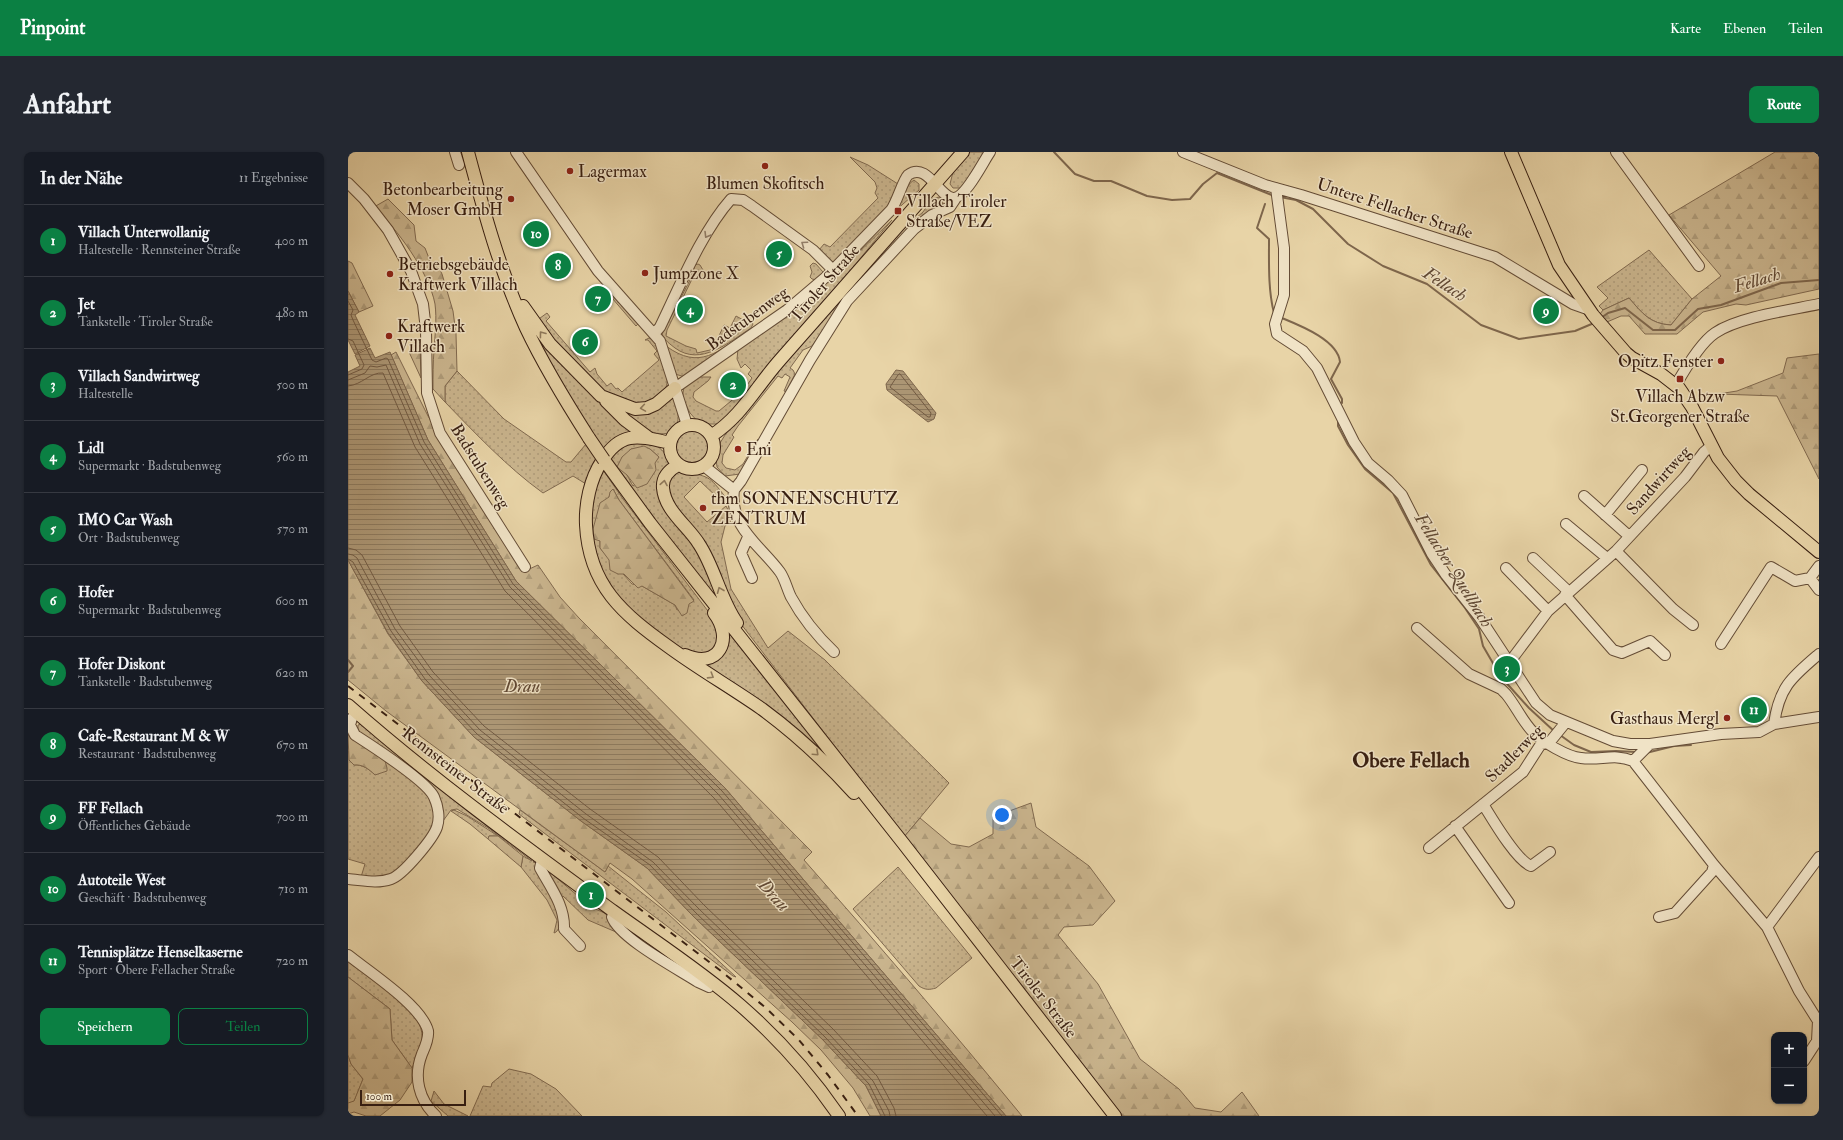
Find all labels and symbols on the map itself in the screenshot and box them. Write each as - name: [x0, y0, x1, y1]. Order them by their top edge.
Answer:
- place label: Lagermax: [578, 161, 647, 182]
- marker: Blumen Skofitsch: [760, 161, 770, 171]
- marker: Lagermax: [565, 166, 575, 176]
- place label: Blumen Skofitsch: [706, 173, 824, 194]
- street label: Untere Fellacher Straße: [1314, 173, 1475, 244]
- place label: Betonbearbeitung Moser GmbH: [382, 179, 504, 220]
- place label: Villach Tiroler Straße/VEZ: [906, 191, 1007, 232]
- marker: Betonbearbeitung Moser GmbH: [506, 194, 516, 204]
- marker: Villach Tiroler Straße/VEZ: [893, 206, 903, 216]
- pin: 10: [523, 219, 549, 249]
- one-way arrow: [705, 231, 712, 238]
- pin: 5: [766, 239, 792, 269]
- street label: Tiroler Straße: [785, 240, 864, 327]
- one-way arrow: [801, 241, 808, 249]
- pin: 8: [545, 251, 571, 281]
- place label: Betriebsgebäude Kraftwerk Villach: [398, 254, 518, 295]
- water label: Fellach: [1418, 261, 1471, 307]
- water label: Fellach: [1730, 262, 1783, 299]
- place label: Jumpzone X: [652, 263, 739, 285]
- marker: Jumpzone X: [640, 268, 650, 278]
- marker: Betriebsgebäude Kraftwerk Villach: [385, 269, 395, 279]
- street label: Badstubenweg: [702, 281, 793, 355]
- pin: 7: [585, 284, 611, 314]
- pin: 4: [677, 295, 703, 325]
- pin: 9: [1533, 296, 1559, 326]
- place label: Kraftwerk Villach: [397, 316, 465, 357]
- pin: 6: [572, 327, 598, 357]
- marker: Kraftwerk Villach: [384, 331, 394, 341]
- one-way arrow: [540, 331, 547, 338]
- place label: Opitz Fenster: [1618, 351, 1714, 373]
- marker: Opitz Fenster: [1716, 356, 1726, 366]
- pin: 2: [720, 370, 746, 400]
- marker: Villach Abzw St.Georgener Straße: [1675, 374, 1685, 384]
- place label: Villach Abzw St.Georgener Straße: [1610, 386, 1750, 427]
- one-way arrow: [640, 403, 646, 412]
- street label: Badstubenweg: [446, 420, 515, 513]
- place label: Eni: [746, 439, 772, 460]
- street label: Sandwirtweg: [1622, 441, 1695, 519]
- marker: Eni: [733, 444, 743, 454]
- one-way arrow: [659, 480, 668, 486]
- place label: thm SONNENSCHUTZ ZENTRUM: [711, 488, 899, 529]
- marker: thm SONNENSCHUTZ ZENTRUM: [698, 503, 708, 513]
- water label: Fellacher Quellbach: [1409, 508, 1498, 632]
- one-way arrow: [716, 586, 724, 593]
- pin: 3: [1494, 654, 1520, 684]
- one-way arrow: [707, 671, 714, 679]
- water label: Drau: [503, 675, 541, 698]
- pin: 11: [1741, 695, 1767, 725]
- place label: Gasthaus Mergl: [1610, 708, 1720, 729]
- marker: Gasthaus Mergl: [1722, 713, 1732, 723]
- street label: Stadlerweg: [1481, 719, 1548, 787]
- street label: Rennsteiner Straße: [398, 722, 513, 819]
- district label: Obere Fellach: [1352, 747, 1470, 774]
- one-way arrow: [811, 748, 819, 756]
- your location: [992, 805, 1012, 825]
- water label: Drau: [752, 873, 795, 917]
- pin: 1: [578, 880, 604, 910]
- street label: Tiroler Straße: [1005, 953, 1082, 1042]
- scale bar: [360, 1088, 466, 1107]

